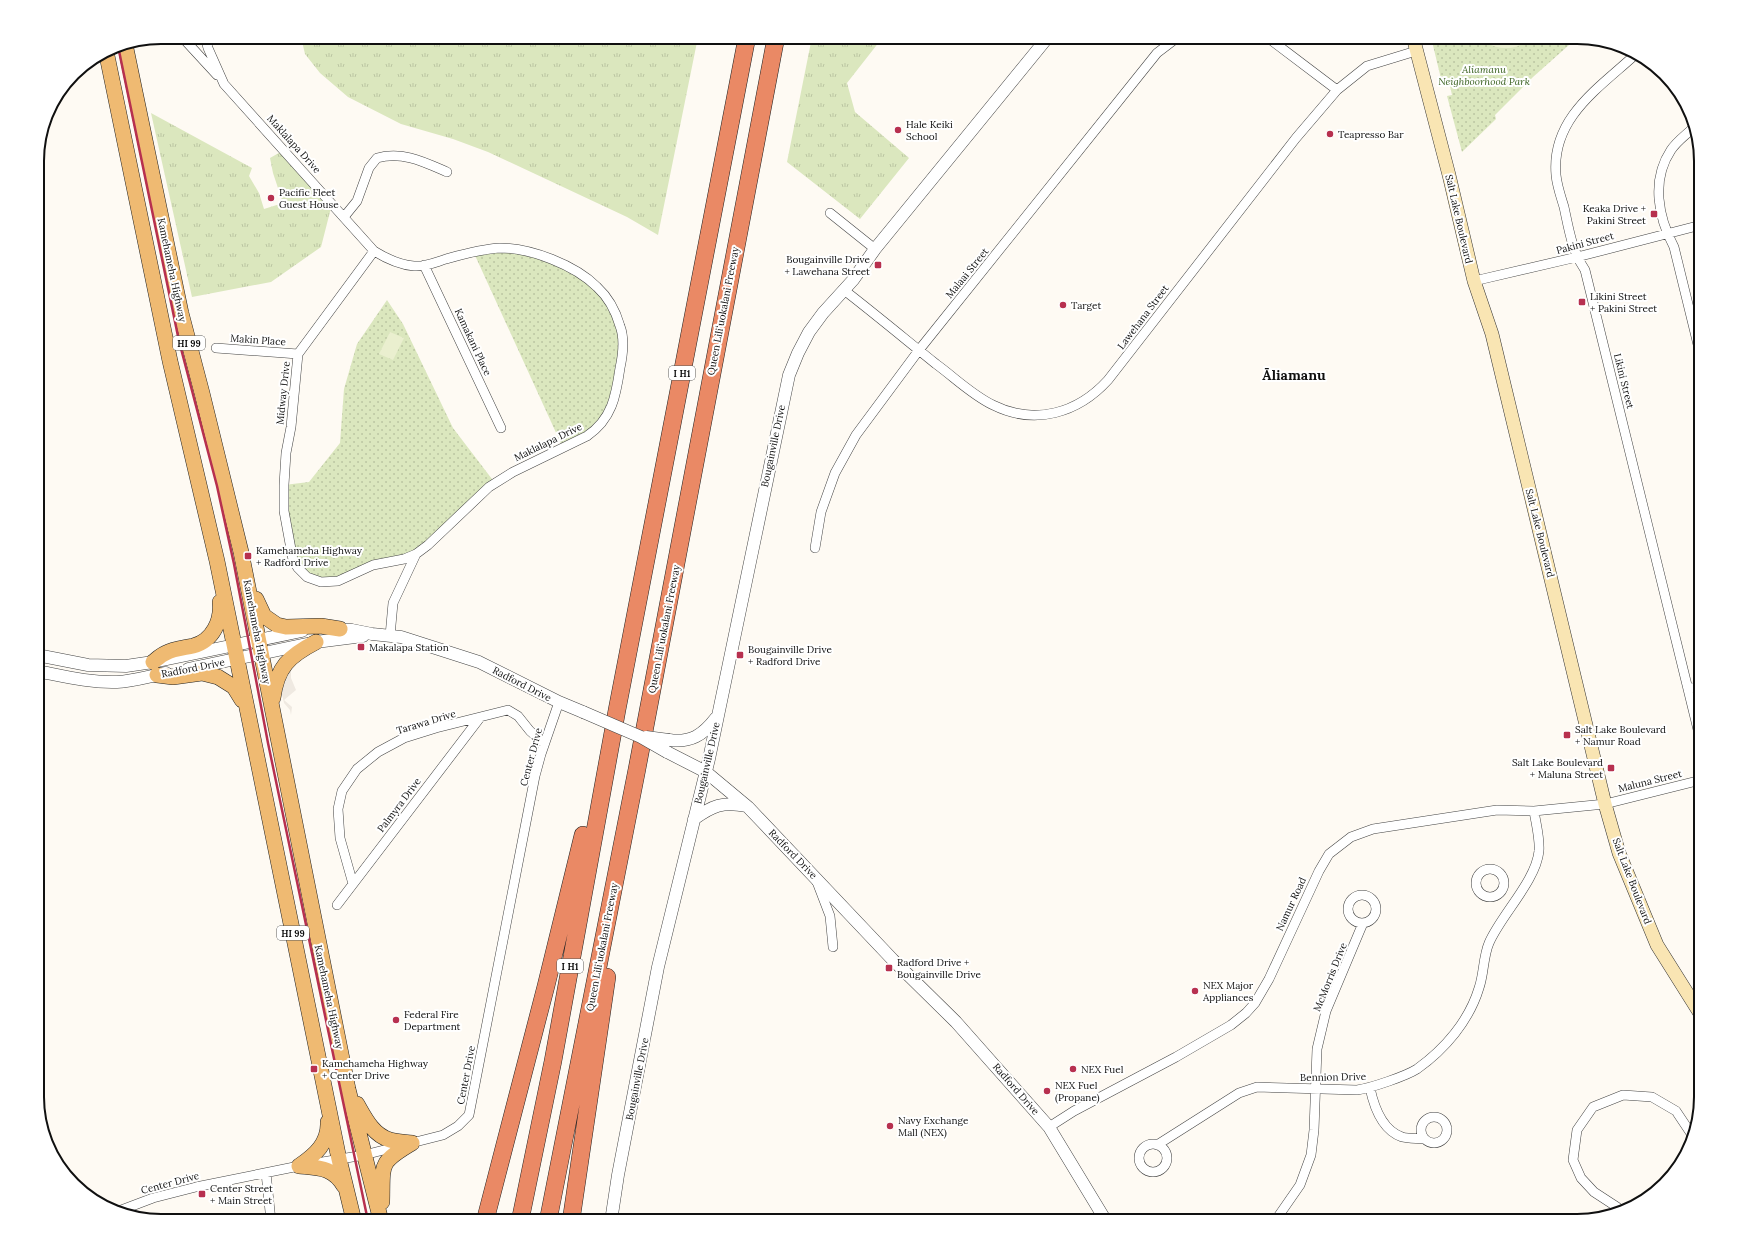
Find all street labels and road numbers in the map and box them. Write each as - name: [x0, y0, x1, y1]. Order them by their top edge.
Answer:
- street label: Maklalapa Drive: [264, 112, 324, 176]
- street label: Salt Lake Boulevard: [1442, 173, 1476, 265]
- street label: Kamehameha Highway: [155, 217, 190, 324]
- street label: Pakini Street: [1555, 229, 1615, 257]
- street label: Queen Liliʻuokalani Freeway: [704, 245, 742, 376]
- street label: Malaai Street: [943, 245, 991, 301]
- street label: Lawehana Street: [1114, 282, 1172, 352]
- street label: Kamakani Place: [452, 306, 494, 378]
- street label: Makin Place: [230, 332, 287, 348]
- road number: HI 99: [173, 336, 205, 350]
- street label: Likini Street: [1611, 352, 1637, 410]
- street label: Midway Drive: [273, 360, 293, 425]
- road number: I H1: [669, 366, 695, 380]
- street label: Bougainville Drive: [758, 403, 788, 488]
- street label: Maklalapa Drive: [512, 420, 585, 464]
- street label: Salt Lake Boulevard: [1523, 487, 1557, 579]
- street label: Queen Liliʻuokalani Freeway: [645, 563, 683, 694]
- street label: Kamehameha Highway: [240, 579, 274, 686]
- street label: Radford Drive: [160, 655, 226, 681]
- street label: Radford Drive: [490, 664, 554, 705]
- street label: Tarawa Drive: [395, 707, 458, 737]
- street label: Bougainville Drive: [691, 720, 723, 805]
- street label: Center Drive: [517, 726, 545, 787]
- street label: Maluna Street: [1617, 767, 1683, 795]
- street label: Palmyra Drive: [374, 775, 424, 835]
- street label: Radford Drive: [766, 826, 820, 882]
- street label: Salt Lake Boulevard: [1610, 836, 1654, 926]
- street label: Namur Road: [1273, 875, 1309, 933]
- street label: Queen Liliʻuokalani Freeway: [583, 881, 621, 1012]
- road number: HI 99: [277, 926, 309, 940]
- street label: McMorris Drive: [1310, 940, 1350, 1013]
- street label: Kamehameha Highway: [312, 944, 347, 1051]
- road number: I H1: [557, 959, 583, 973]
- street label: Bougainville Drive: [623, 1036, 651, 1121]
- street label: Center Drive: [454, 1044, 478, 1106]
- street label: Radford Drive: [990, 1060, 1042, 1118]
- street label: Bennion Drive: [1300, 1070, 1367, 1084]
- street label: Center Drive: [140, 1169, 201, 1197]

